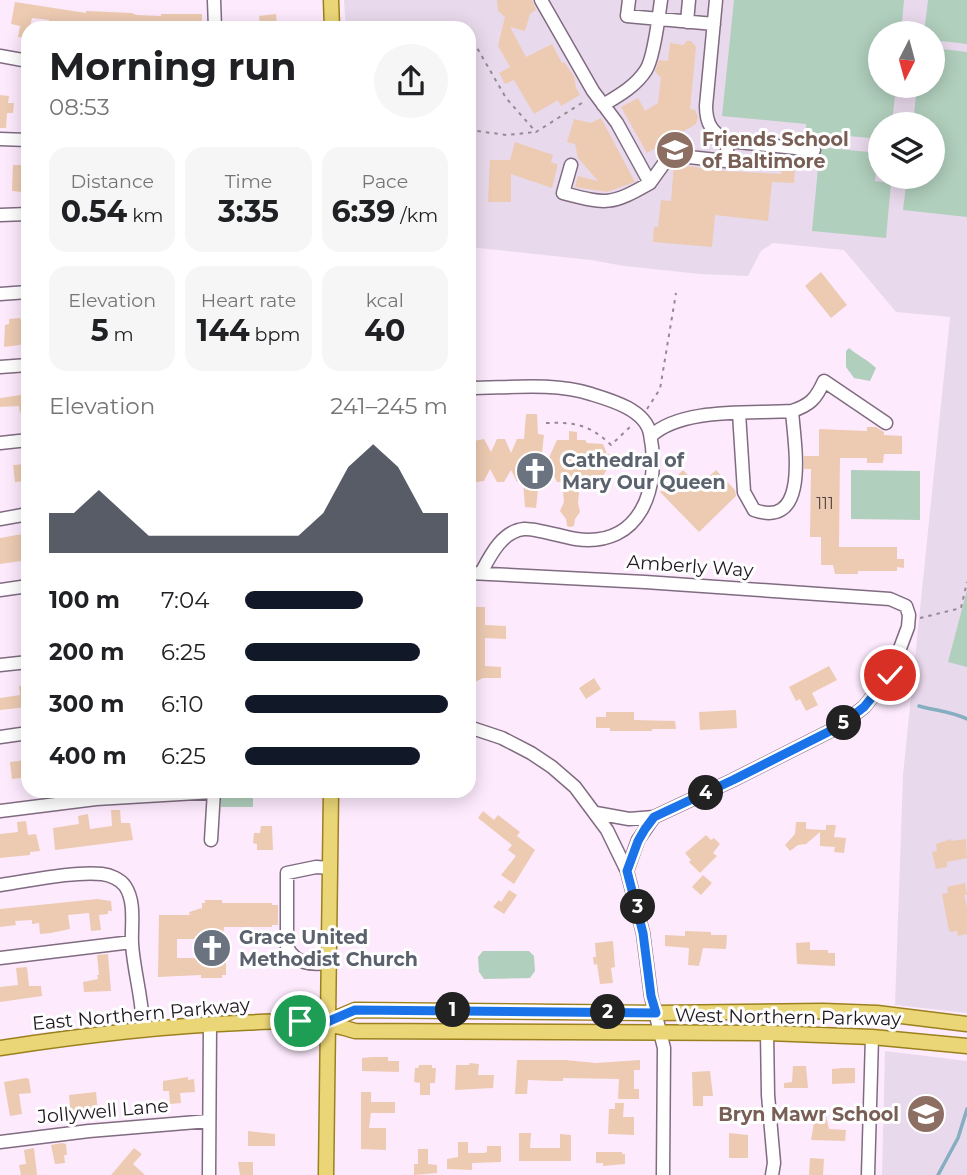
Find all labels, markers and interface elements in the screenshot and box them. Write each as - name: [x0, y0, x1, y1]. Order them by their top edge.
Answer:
- north arrow: [868, 21, 945, 98]
- map controls: [868, 21, 945, 189]
- text: Morning run: [49, 43, 297, 90]
- button: share: [374, 44, 448, 118]
- text: 08:53: [49, 93, 110, 121]
- button: layers: [868, 112, 945, 189]
- place label: Friends School of Baltimore: [702, 128, 849, 173]
- school or university icon: Friends School of Baltimore: [654, 129, 696, 171]
- text: Distance: [70, 170, 154, 193]
- text: Time: [225, 170, 272, 193]
- text: Pace: [362, 170, 408, 193]
- text: 0.54: [61, 193, 127, 230]
- text: 3:35: [218, 193, 279, 230]
- text: 6:39: [331, 193, 395, 230]
- text: km: [127, 204, 164, 227]
- text: /km: [395, 204, 438, 227]
- text: Elevation: [68, 289, 156, 312]
- text: Heart rate: [201, 289, 296, 312]
- text: kcal: [366, 289, 404, 312]
- text: 5: [91, 312, 109, 349]
- text: 144: [196, 312, 250, 349]
- text: 40: [364, 312, 405, 349]
- text: m: [109, 323, 134, 346]
- text: bpm: [250, 323, 301, 346]
- text: Elevation: [49, 392, 155, 420]
- text: 241–245 m: [330, 392, 448, 420]
- place label: Cathedral of Mary Our Queen: [562, 449, 726, 494]
- church icon: Cathedral of Mary Our Queen: [514, 450, 556, 492]
- house number: 111: [816, 494, 834, 513]
- street label: Amberly Way: [626, 550, 755, 582]
- text: 100 m: [49, 586, 120, 614]
- text: 7:04: [161, 586, 209, 614]
- text: 200 m: [49, 638, 124, 666]
- text: 6:25: [161, 638, 206, 666]
- pin: [860, 645, 920, 705]
- icon: check: [871, 656, 909, 694]
- text: 300 m: [49, 690, 125, 718]
- text: 6:10: [161, 690, 203, 718]
- pin: 5: [826, 706, 862, 740]
- text: 5: [838, 711, 849, 734]
- text: 400 m: [49, 742, 127, 770]
- text: 6:25: [161, 742, 206, 770]
- pin: 4: [688, 776, 724, 810]
- text: 4: [699, 781, 712, 804]
- pin: 3: [620, 890, 656, 925]
- text: 3: [632, 895, 643, 918]
- place label: Grace United Methodist Church: [239, 926, 418, 971]
- church icon: Grace United Methodist Church: [191, 927, 233, 969]
- pin: [270, 991, 330, 1051]
- pin: 1: [435, 992, 470, 1028]
- street label: East Northern Parkway: [31, 993, 252, 1035]
- pin: 2: [590, 995, 626, 1030]
- text: 1: [449, 998, 456, 1021]
- text: 2: [602, 1000, 613, 1023]
- icon: arrive: [281, 1002, 319, 1040]
- street label: West Northern Parkway: [675, 1004, 902, 1030]
- school or university icon: Bryn Mawr School: [905, 1093, 947, 1135]
- street label: Jollywell Lane: [35, 1094, 170, 1128]
- place label: Bryn Mawr School: [718, 1103, 899, 1126]

